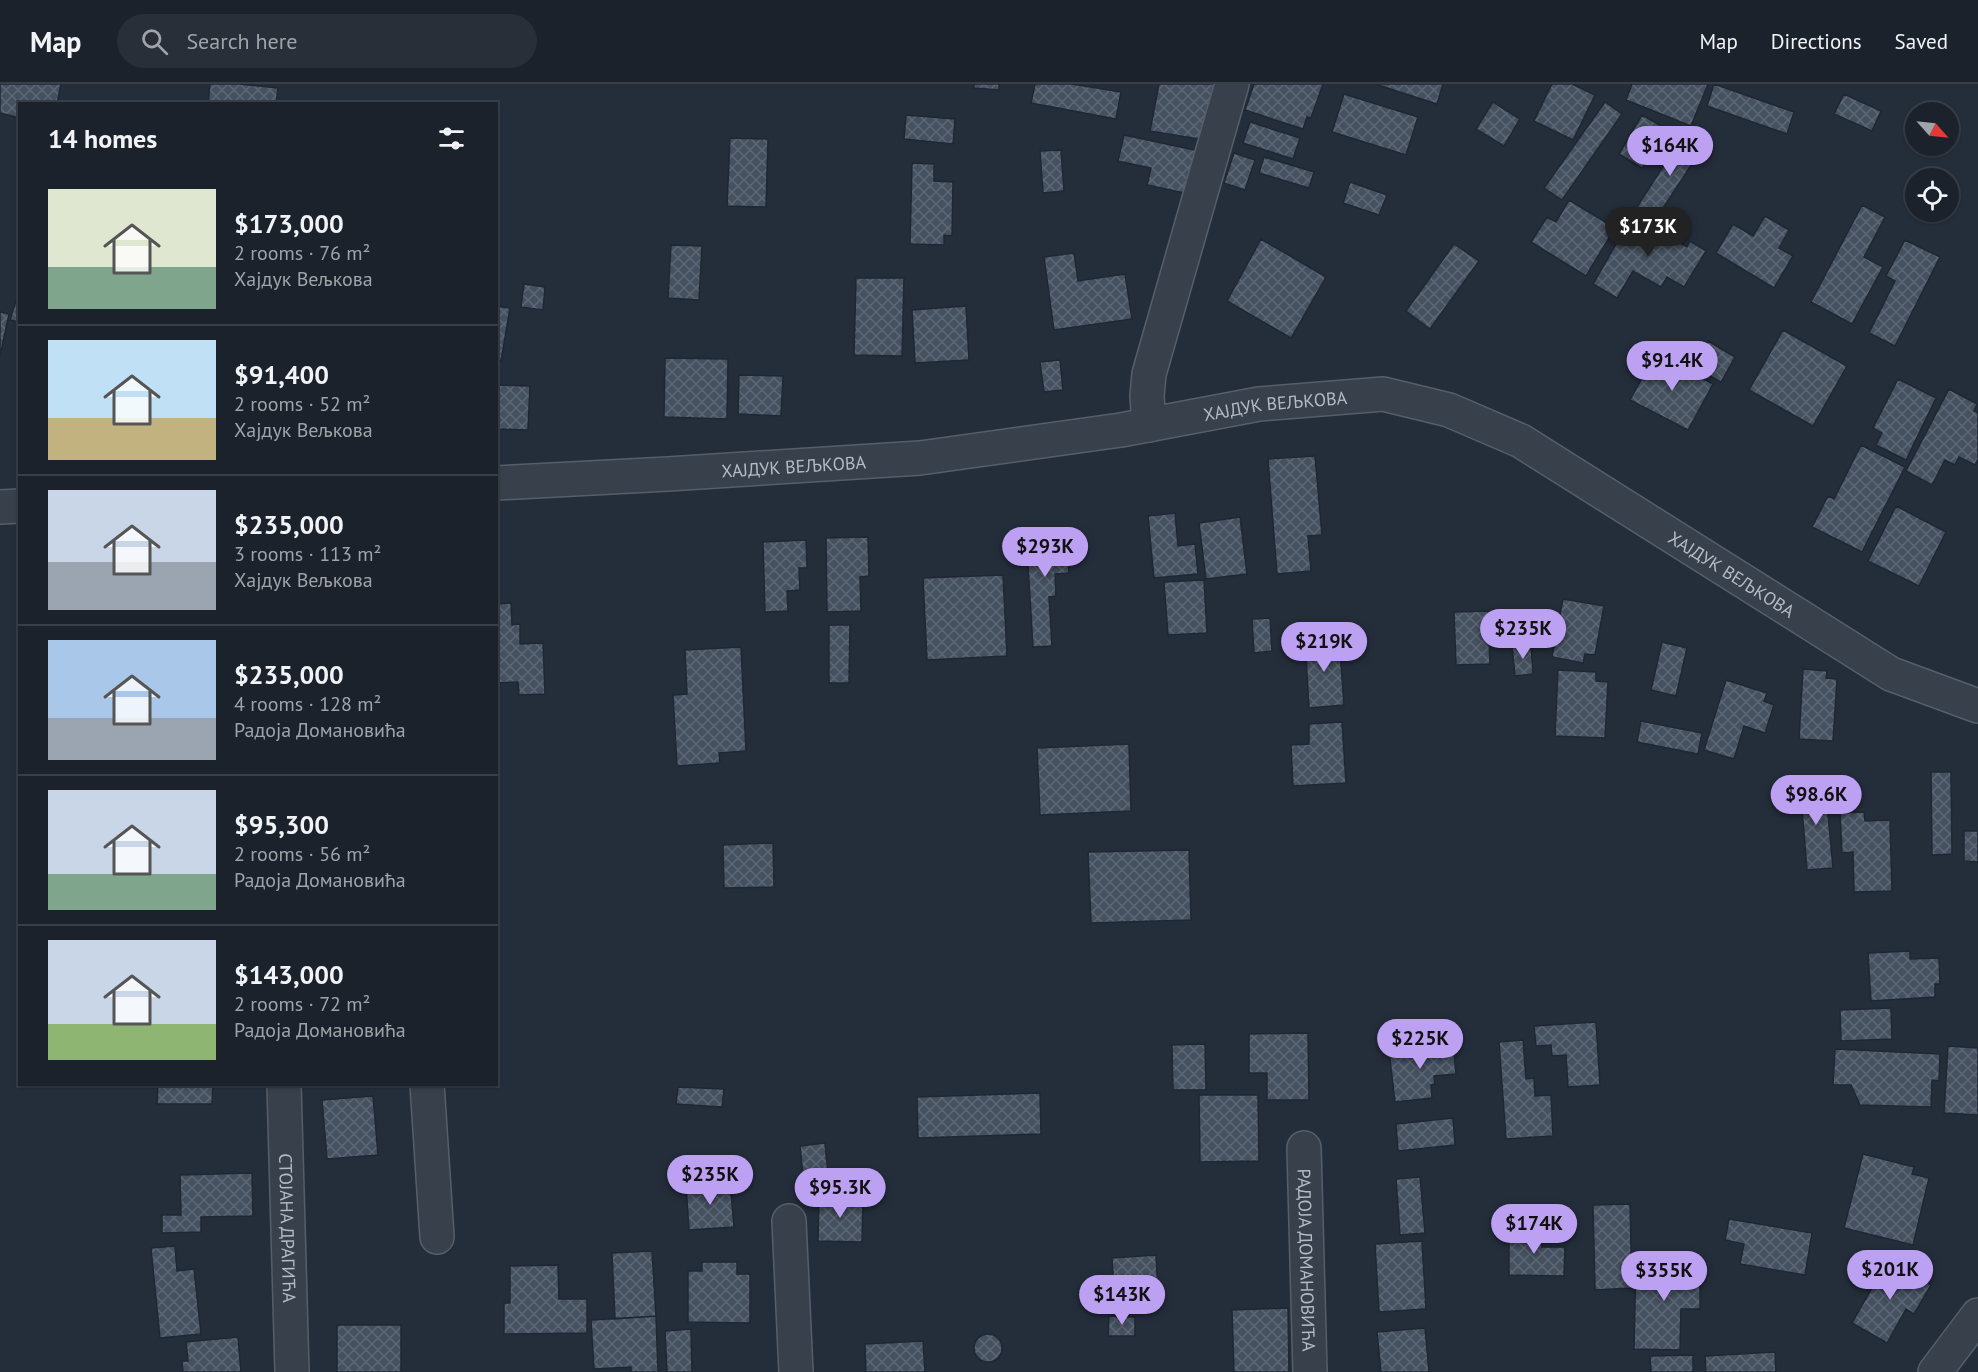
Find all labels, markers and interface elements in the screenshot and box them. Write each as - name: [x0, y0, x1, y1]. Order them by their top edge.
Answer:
- search box: [117, 14, 537, 68]
- text: Map: [30, 23, 81, 60]
- icon: search: [138, 25, 171, 58]
- text: Search here: [186, 27, 297, 55]
- text: Map: [1699, 28, 1738, 55]
- text: Directions: [1771, 28, 1862, 55]
- text: Saved: [1895, 28, 1948, 55]
- north arrow: [1905, 102, 1959, 156]
- map controls: [1905, 102, 1959, 222]
- text: 14 homes: [48, 122, 157, 155]
- icon: filters: [435, 122, 468, 155]
- pin: $164K: [1628, 126, 1712, 177]
- text: $164K: [1641, 132, 1699, 158]
- button: locate: [1905, 168, 1959, 222]
- text: $173,000: [234, 207, 344, 240]
- pin: $173K: [1606, 207, 1690, 258]
- icon: home: [96, 213, 168, 285]
- text: $173K: [1619, 213, 1677, 239]
- text: 2 rooms · 76 m²: [234, 240, 370, 266]
- text: Хајдук Вељкова: [234, 266, 373, 292]
- pin: $91.4K: [1623, 341, 1721, 392]
- text: $91.4K: [1641, 347, 1703, 373]
- text: $91,400: [234, 358, 329, 391]
- icon: home: [96, 364, 168, 436]
- street label: ХАЈДУК ВЕЉКОВА: [1201, 385, 1348, 426]
- text: 2 rooms · 52 m²: [234, 391, 370, 417]
- text: Хајдук Вељкова: [234, 417, 373, 443]
- street label: ХАЈДУК ВЕЉКОВА: [721, 450, 867, 482]
- text: $235,000: [234, 508, 344, 541]
- icon: home: [96, 514, 168, 586]
- street label: ХАЈДУК ВЕЉКОВА: [1664, 525, 1800, 622]
- pin: $293K: [1003, 527, 1087, 578]
- text: $293K: [1016, 533, 1074, 559]
- text: 3 rooms · 113 m²: [234, 541, 381, 567]
- text: Хајдук Вељкова: [234, 567, 373, 593]
- pin: $235K: [1481, 609, 1565, 660]
- text: $235K: [1494, 615, 1552, 641]
- pin: $219K: [1282, 622, 1366, 673]
- text: $219K: [1295, 628, 1353, 654]
- text: $235,000: [234, 658, 344, 691]
- icon: home: [96, 664, 168, 736]
- text: 4 rooms · 128 m²: [234, 691, 381, 717]
- text: Радоја Домановића: [234, 717, 406, 743]
- pin: $98.6K: [1767, 775, 1865, 826]
- text: $98.6K: [1785, 781, 1847, 807]
- text: $95,300: [234, 808, 329, 841]
- icon: home: [96, 814, 168, 886]
- text: 2 rooms · 56 m²: [234, 841, 370, 867]
- text: Радоја Домановића: [234, 867, 406, 893]
- text: $143,000: [234, 958, 344, 991]
- icon: home: [96, 964, 168, 1036]
- text: 2 rooms · 72 m²: [234, 991, 370, 1017]
- text: Радоја Домановића: [234, 1017, 406, 1043]
- pin: $225K: [1378, 1019, 1462, 1070]
- text: $225K: [1391, 1025, 1449, 1051]
- street label: СТОЈАНА ДРАГИЋА: [274, 1153, 302, 1303]
- pin: $235K: [668, 1155, 752, 1206]
- text: $235K: [681, 1161, 739, 1187]
- pin: $95.3K: [791, 1168, 889, 1219]
- street label: РАДОЈА ДОМАНОВИЋА: [1293, 1168, 1321, 1352]
- text: $95.3K: [809, 1174, 871, 1200]
- pin: $174K: [1492, 1204, 1576, 1255]
- text: $174K: [1505, 1210, 1563, 1236]
- pin: $201K: [1848, 1250, 1932, 1301]
- pin: $355K: [1622, 1251, 1706, 1302]
- text: $201K: [1861, 1256, 1919, 1282]
- text: $355K: [1635, 1257, 1693, 1283]
- pin: $143K: [1080, 1275, 1164, 1326]
- text: $143K: [1093, 1281, 1151, 1307]

